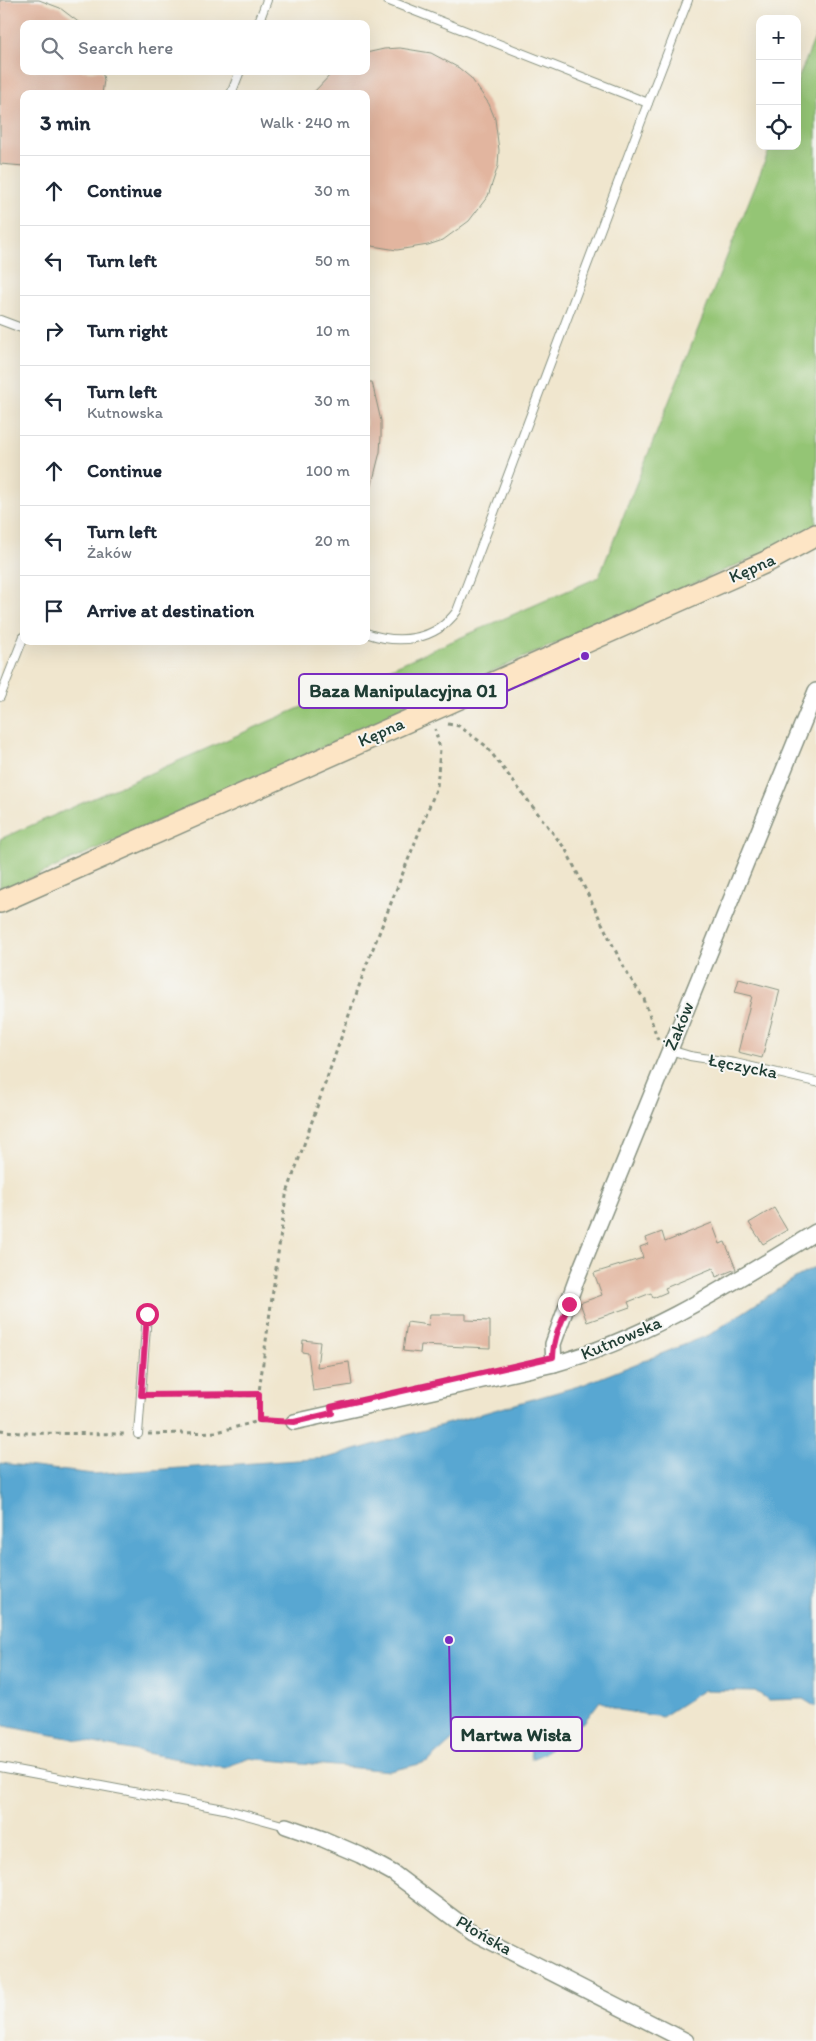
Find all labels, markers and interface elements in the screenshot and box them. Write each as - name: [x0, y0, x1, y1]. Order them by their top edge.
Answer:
- map controls: [756, 15, 801, 150]
- button: +: [756, 15, 801, 60]
- search box: [20, 20, 370, 75]
- icon: search: [38, 34, 66, 62]
- text: Search here: [78, 36, 173, 59]
- button: −: [756, 60, 801, 105]
- button: locate: [756, 105, 801, 150]
- text: 3 min: [40, 110, 90, 135]
- text: Walk · 240 m: [260, 113, 350, 132]
- icon: ahead: [40, 177, 68, 205]
- text: Continue: [87, 179, 162, 202]
- text: 30 m: [314, 181, 350, 200]
- icon: left: [40, 247, 68, 275]
- text: Turn left: [87, 249, 157, 272]
- text: 50 m: [315, 251, 350, 270]
- icon: right: [40, 317, 68, 345]
- text: Turn right: [87, 319, 168, 342]
- text: 10 m: [316, 321, 350, 340]
- text: Turn left: [87, 380, 157, 403]
- icon: left: [40, 387, 68, 415]
- text: 30 m: [314, 391, 350, 410]
- text: Kutnowska: [87, 403, 163, 422]
- icon: ahead: [40, 457, 68, 485]
- text: Continue: [87, 459, 162, 482]
- text: 100 m: [306, 461, 350, 480]
- text: Turn left: [87, 520, 157, 543]
- icon: left: [40, 527, 68, 555]
- text: 20 m: [315, 531, 350, 550]
- text: Żaków: [87, 543, 132, 562]
- street label: Kępna: [725, 548, 779, 588]
- icon: arrive: [40, 597, 68, 625]
- text: Arrive at destination: [87, 599, 254, 622]
- callout: Baza Manipulacyjna 01: [299, 674, 507, 708]
- text: Baza Manipulacyjna 01: [309, 679, 497, 702]
- street label: Kępna: [354, 712, 408, 752]
- street label: Żaków: [659, 999, 699, 1053]
- street label: Łęczycka: [706, 1049, 780, 1084]
- route end: [558, 1293, 581, 1316]
- route start: [136, 1303, 159, 1326]
- street label: Kutnowska: [577, 1311, 665, 1365]
- callout: Martwa Wisła: [451, 1717, 582, 1751]
- text: Martwa Wisła: [461, 1723, 573, 1746]
- street label: Płońska: [452, 1910, 516, 1960]

